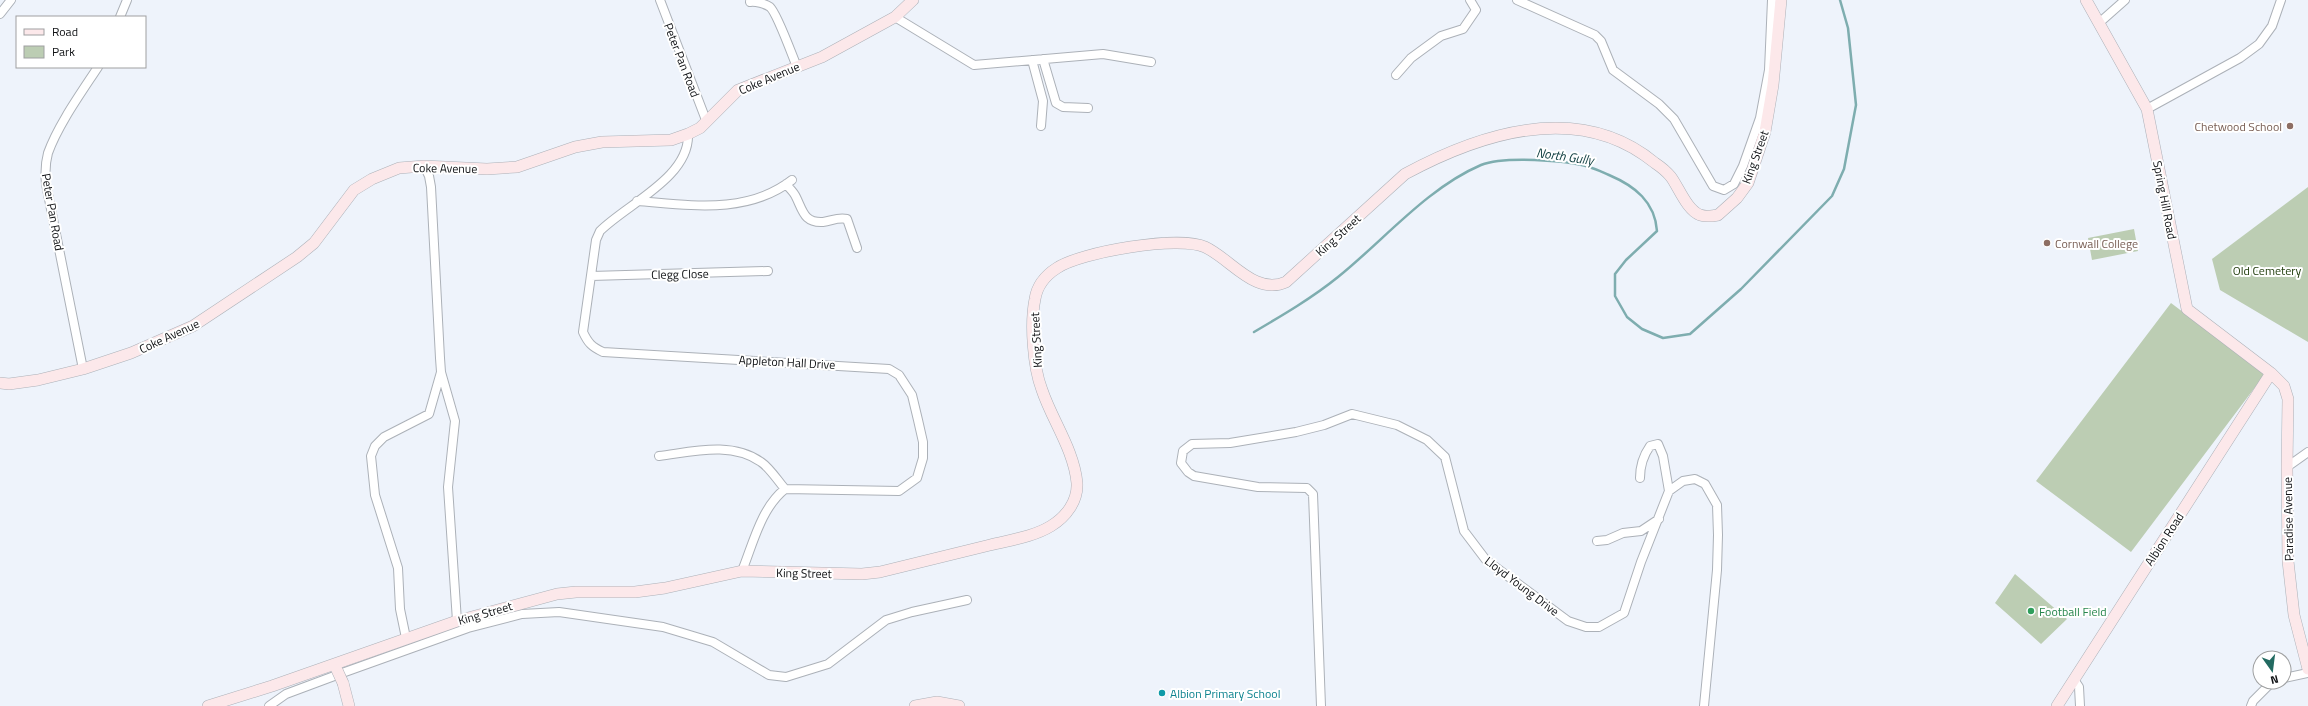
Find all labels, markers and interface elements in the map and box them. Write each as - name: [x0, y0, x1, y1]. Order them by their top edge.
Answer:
- legend: [16, 16, 146, 68]
- street label: Peter Pan Road: [659, 20, 705, 100]
- text: Road: [52, 22, 78, 41]
- text: Park: [52, 42, 75, 61]
- street label: Coke Avenue: [736, 57, 802, 99]
- place label: Chetwood School: [2194, 117, 2282, 136]
- marker: Chetwood School: [2285, 121, 2295, 131]
- street label: King Street: [1737, 127, 1774, 186]
- water label: North Gully: [1535, 142, 1597, 170]
- street label: Coke Avenue: [413, 158, 477, 178]
- street label: Spring Hill Road: [2148, 159, 2182, 241]
- street label: Peter Pan Road: [37, 172, 69, 252]
- street label: King Street: [1311, 209, 1366, 261]
- place label: Cornwall College: [2055, 234, 2138, 253]
- marker: Cornwall College: [2042, 238, 2052, 248]
- park label: Old Cemetery: [2233, 261, 2301, 280]
- street label: Clegg Close: [651, 264, 709, 284]
- street label: King Street: [1025, 311, 1047, 368]
- street label: Coke Avenue: [136, 314, 202, 358]
- street label: Appleton Hall Drive: [738, 350, 836, 374]
- street label: Paradise Avenue: [2278, 477, 2298, 561]
- street label: Albion Road: [2140, 509, 2188, 569]
- street label: Lloyd Young Drive: [1481, 552, 1563, 620]
- street label: King Street: [776, 563, 833, 583]
- street label: King Street: [456, 596, 515, 630]
- place label: Football Field: [2039, 602, 2107, 621]
- marker: Football Field: [2026, 606, 2036, 616]
- north arrow: [2252, 650, 2292, 690]
- text: N: [2269, 671, 2280, 688]
- place label: Albion Primary School: [1170, 684, 1280, 703]
- marker: Albion Primary School: [1157, 688, 1167, 698]

